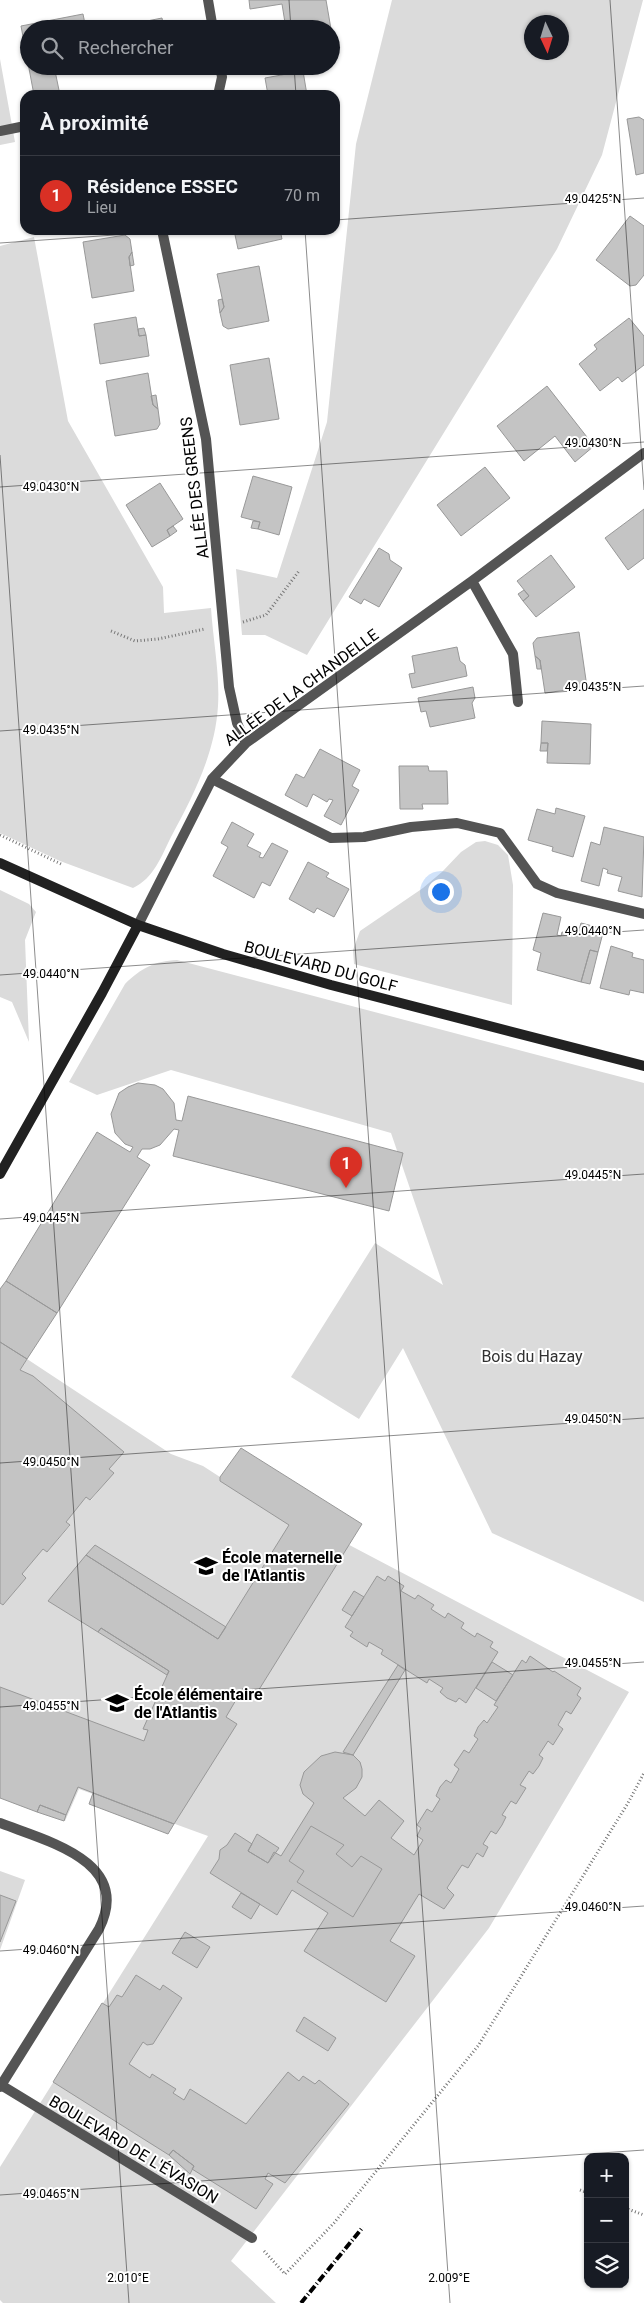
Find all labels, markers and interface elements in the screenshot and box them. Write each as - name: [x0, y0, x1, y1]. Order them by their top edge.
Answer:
- north arrow: [524, 15, 569, 60]
- search box: [20, 20, 340, 75]
- icon: search: [38, 34, 66, 62]
- text: Rechercher: [78, 36, 173, 59]
- text: À proximité: [40, 111, 149, 135]
- text: Résidence ESSEC: [87, 175, 238, 198]
- text: 1: [51, 186, 61, 205]
- text: 70 m: [284, 186, 320, 205]
- text: 49.0425°N: [565, 192, 621, 206]
- text: Lieu: [87, 198, 117, 217]
- street label: ALLÉE DES GREENS: [176, 416, 213, 560]
- text: 49.0430°N: [565, 436, 621, 450]
- text: 49.0430°N: [23, 480, 79, 494]
- street label: ALLÉE DE LA CHANDELLE: [220, 625, 382, 750]
- text: 49.0435°N: [565, 680, 621, 694]
- text: 49.0435°N: [23, 723, 79, 737]
- your location: [428, 879, 454, 905]
- text: 49.0440°N: [565, 924, 621, 938]
- street label: BOULEVARD DU GOLF: [242, 937, 400, 996]
- text: 49.0440°N: [23, 967, 79, 981]
- pin: 1: [330, 1147, 362, 1188]
- text: 49.0445°N: [565, 1168, 621, 1182]
- text: 49.0445°N: [23, 1211, 79, 1225]
- park label: Bois du Hazay: [481, 1347, 583, 1366]
- text: 49.0450°N: [565, 1412, 621, 1426]
- text: 49.0450°N: [23, 1455, 79, 1469]
- place label: École maternelle de l'Atlantis: [222, 1548, 342, 1585]
- school or university icon: École maternelle de l'Atlantis: [193, 1553, 219, 1579]
- text: 49.0455°N: [565, 1656, 621, 1670]
- place label: École élémentaire de l'Atlantis: [134, 1685, 263, 1722]
- school or university icon: École élémentaire de l'Atlantis: [104, 1690, 130, 1716]
- text: 49.0455°N: [23, 1699, 79, 1713]
- text: 49.0460°N: [565, 1900, 621, 1914]
- text: 49.0460°N: [23, 1943, 79, 1957]
- street label: BOULEVARD DE L'ÉVASION: [46, 2091, 222, 2207]
- map controls: [584, 2153, 629, 2288]
- button: +: [584, 2153, 629, 2198]
- text: 49.0465°N: [23, 2187, 79, 2201]
- button: −: [584, 2198, 629, 2243]
- button: layers: [584, 2243, 629, 2288]
- text: 2.010°E: [107, 2271, 149, 2285]
- text: 2.009°E: [428, 2271, 470, 2285]

